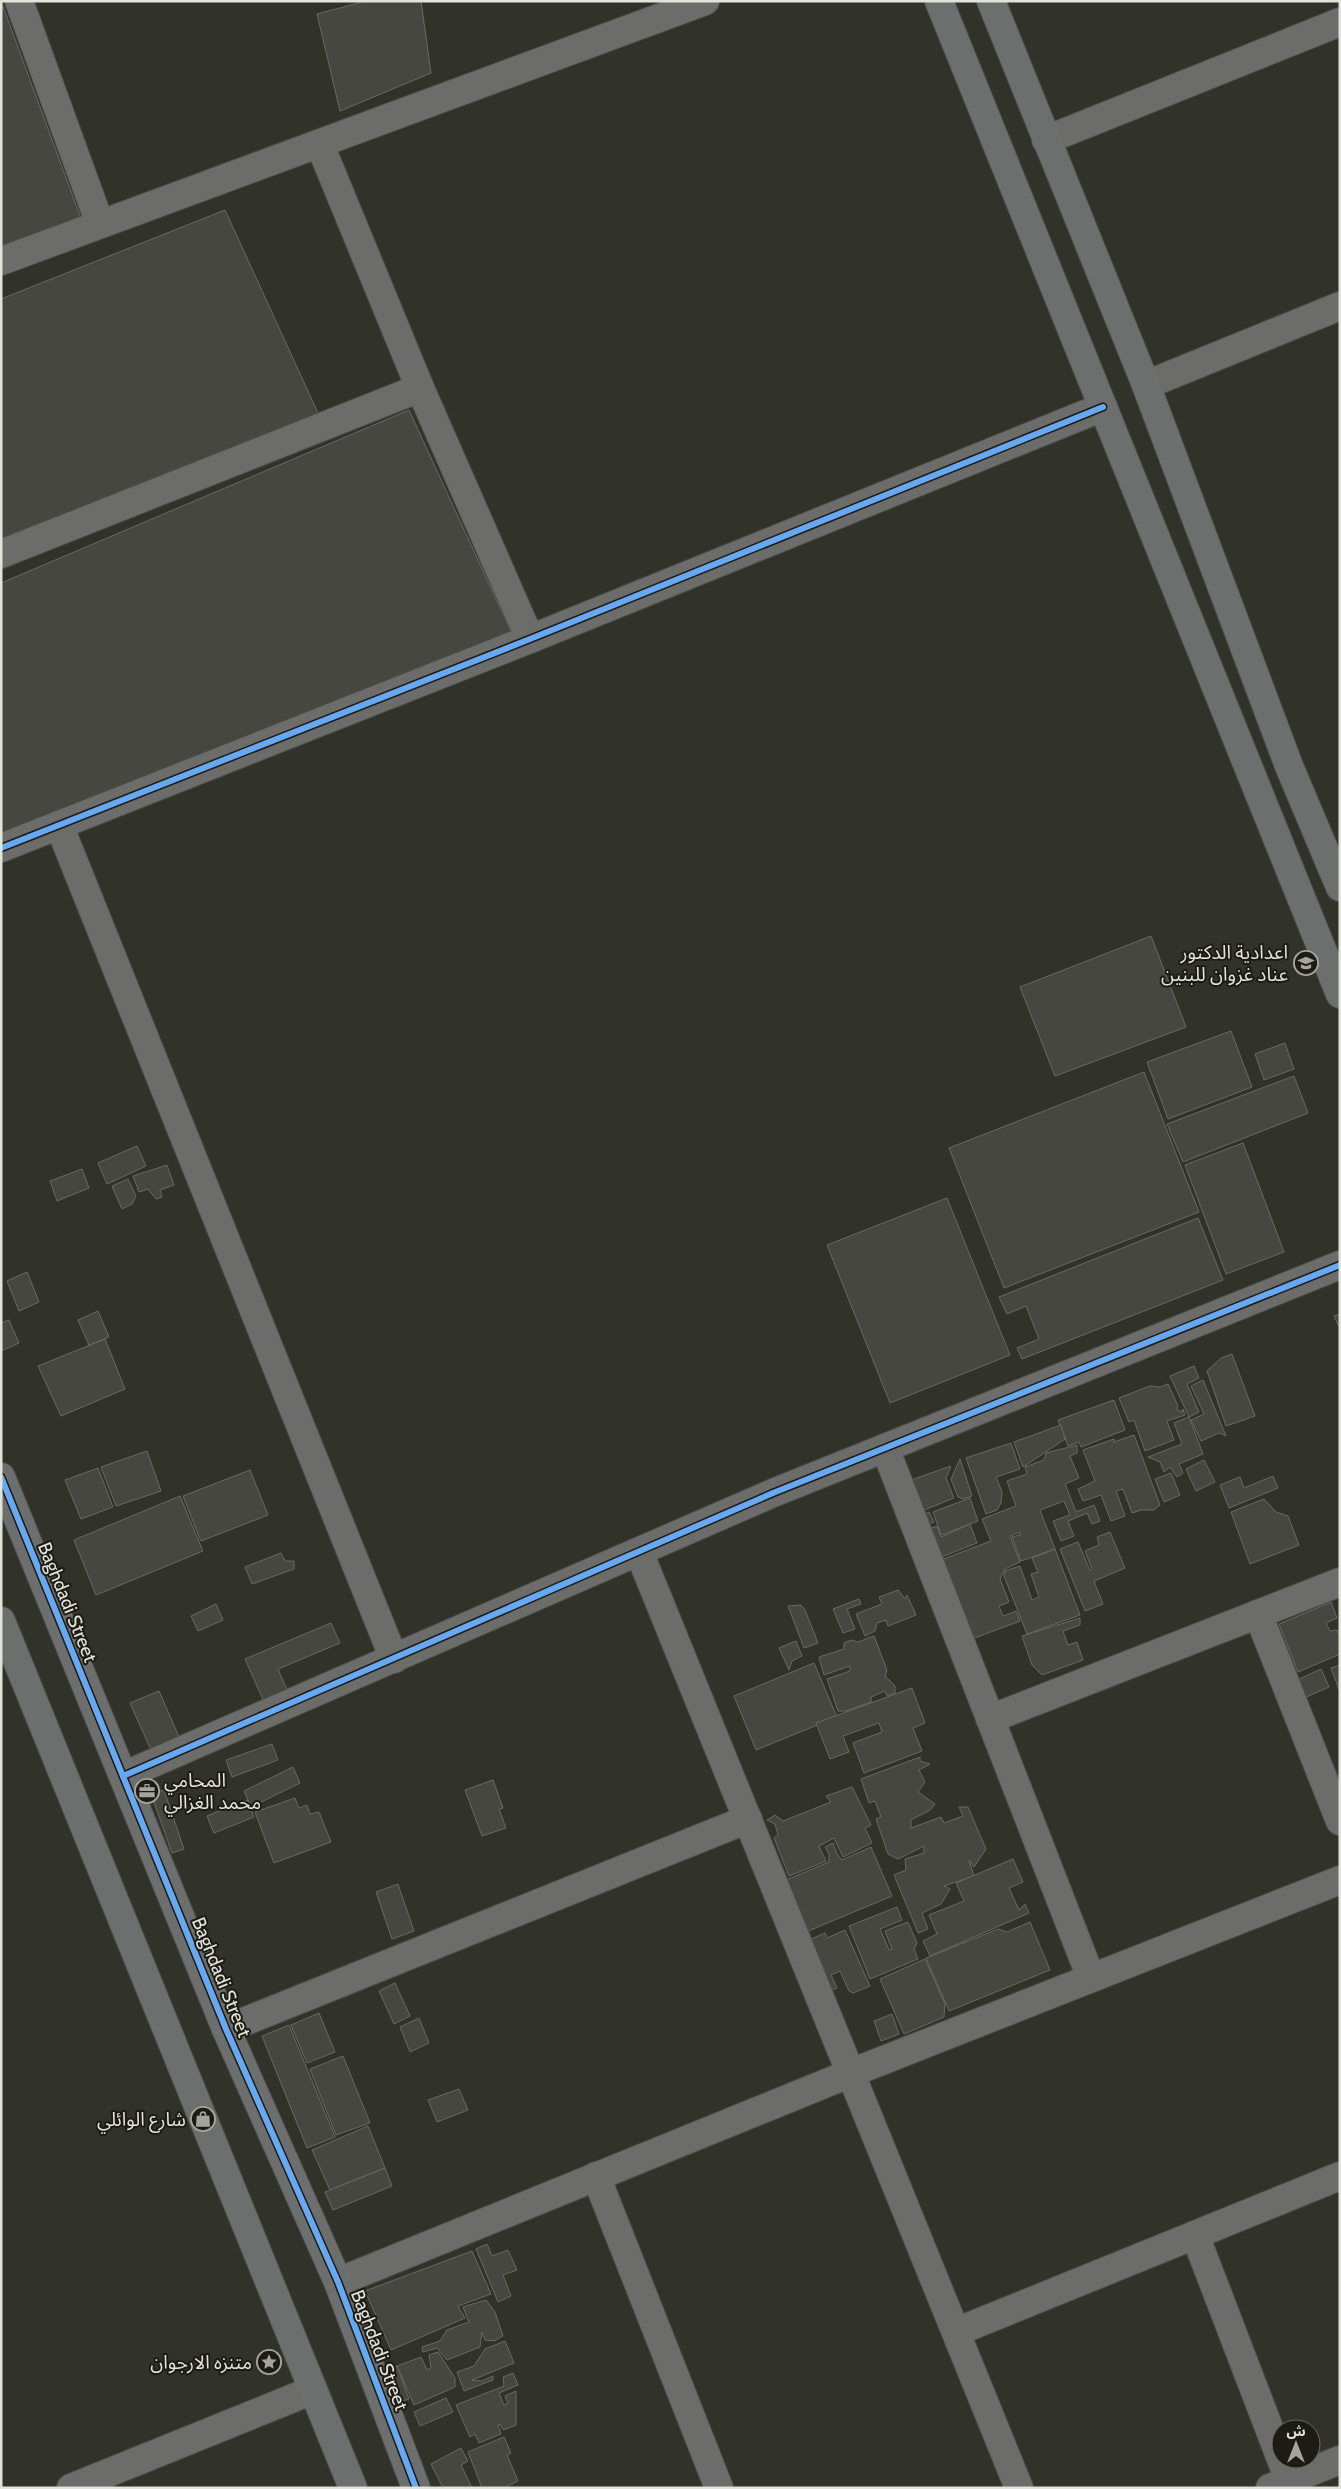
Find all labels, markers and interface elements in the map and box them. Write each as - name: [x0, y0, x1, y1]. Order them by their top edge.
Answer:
- place label: اعدادية الدكتور عناد غزوان للبنين: [1161, 941, 1288, 986]
- school or university icon: اعدادية الدكتور عناد غزوان للبنين: [1293, 950, 1319, 976]
- street label: Baghdadi Street: [33, 1539, 102, 1666]
- place label: المحامي محمد الغزالي: [164, 1769, 261, 1817]
- office icon: المحامي محمد الغزالي: [134, 1778, 160, 1804]
- street label: Baghdadi Street: [187, 1914, 256, 2041]
- shop icon: شارع الوائلي: [190, 2106, 216, 2132]
- place label: شارع الوائلي: [97, 2108, 186, 2134]
- street label: Baghdadi Street: [346, 2287, 413, 2414]
- place icon: متنزه الارجوان: [256, 2349, 282, 2375]
- place label: متنزه الارجوان: [150, 2351, 252, 2374]
- north arrow: [1271, 2419, 1321, 2469]
- text: ش: [1286, 2422, 1306, 2440]

